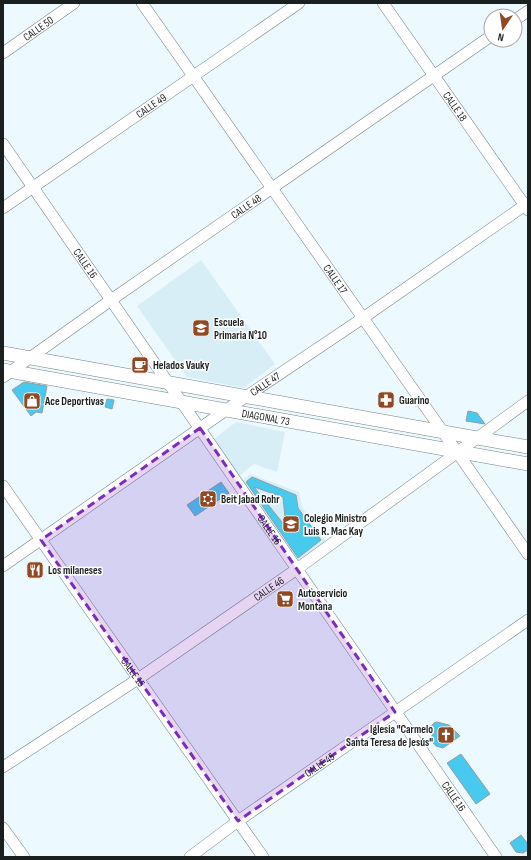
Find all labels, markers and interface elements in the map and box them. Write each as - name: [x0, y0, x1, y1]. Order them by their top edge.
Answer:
- north arrow: [483, 8, 523, 48]
- street label: CALLE 50: [21, 14, 56, 44]
- text: N: [496, 30, 505, 44]
- street label: CALLE 18: [440, 89, 470, 124]
- street label: CALLE 49: [134, 91, 169, 121]
- street label: CALLE 48: [229, 191, 264, 222]
- street label: CALLE 16: [70, 246, 100, 281]
- street label: CALLE 17: [320, 262, 350, 297]
- place label: Escuela Primaria N°10: [214, 316, 267, 342]
- school or university icon: Escuela Primaria N°10: [191, 318, 211, 338]
- cafe icon: Helados Vauky: [130, 355, 150, 375]
- place label: Helados Vauky: [153, 359, 210, 372]
- street label: CALLE 47: [248, 369, 283, 399]
- pharmacy icon: Guarino: [376, 390, 396, 410]
- shop icon: Ace Deportivas: [22, 391, 42, 411]
- place label: Guarino: [399, 394, 430, 407]
- place label: Ace Deportivas: [44, 395, 104, 408]
- street label: DIAGONAL 73: [241, 407, 291, 428]
- synagogue icon: Beit Jabad Rohr: [198, 489, 218, 509]
- place label: Beit Jabad Rohr: [221, 493, 280, 506]
- place label: Colegio Ministro Luis R. Mac Kay: [304, 512, 367, 538]
- street label: CALLE 16: [255, 513, 284, 548]
- school or university icon: Colegio Ministro Luis R. Mac Kay: [281, 514, 301, 534]
- restaurant icon: Los milaneses: [25, 560, 45, 580]
- place label: Los milaneses: [48, 564, 102, 577]
- street label: CALLE 46: [251, 574, 287, 604]
- place label: Autoservicio Montana: [297, 587, 348, 613]
- supermarket icon: Autoservicio Montana: [275, 589, 295, 609]
- street label: CALLE 15: [118, 655, 148, 689]
- place label: Iglesia "Carmelo Santa Teresa de Jesús": [346, 723, 433, 749]
- church icon: Iglesia "Carmelo Santa Teresa de Jesús": [436, 725, 456, 745]
- street label: CALLE 45: [302, 750, 337, 780]
- street label: CALLE 16: [439, 779, 468, 814]

